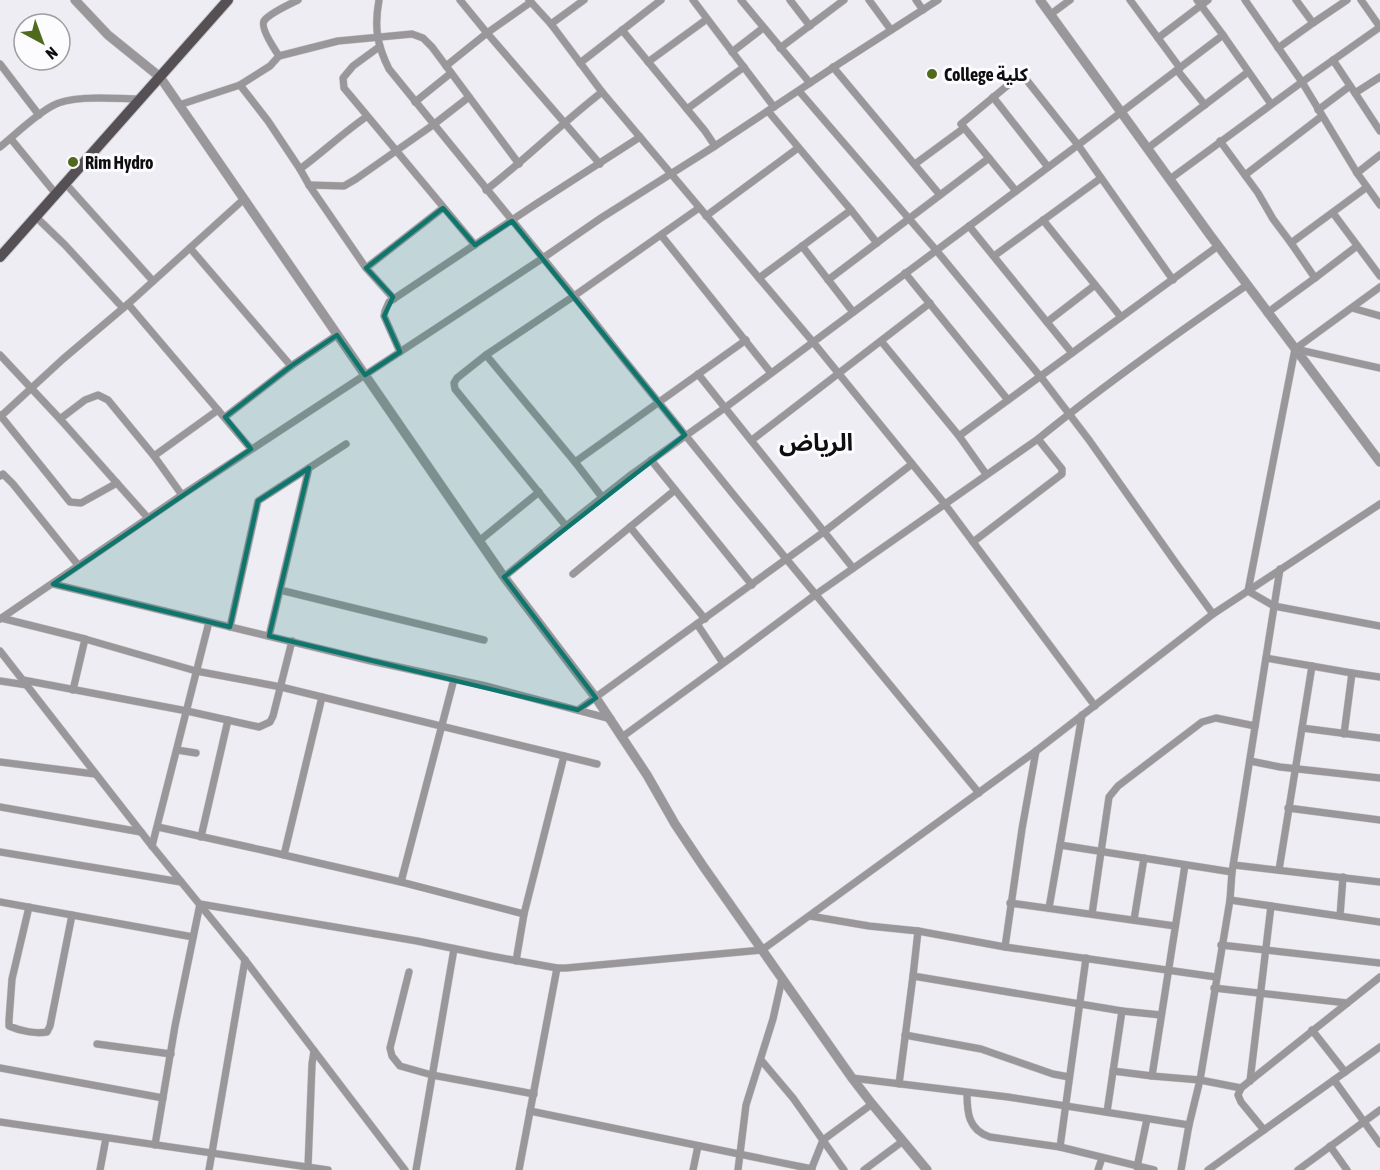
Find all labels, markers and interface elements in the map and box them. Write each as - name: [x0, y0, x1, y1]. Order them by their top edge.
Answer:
- north arrow: [12, 12, 72, 72]
- text: N: [42, 43, 61, 63]
- place label: College كلية: [944, 64, 1029, 85]
- marker: College كلية: [925, 67, 939, 81]
- place label: Rim Hydro: [85, 152, 154, 173]
- marker: Rim Hydro: [66, 155, 80, 169]
- district label: الرياض: [779, 429, 853, 457]

